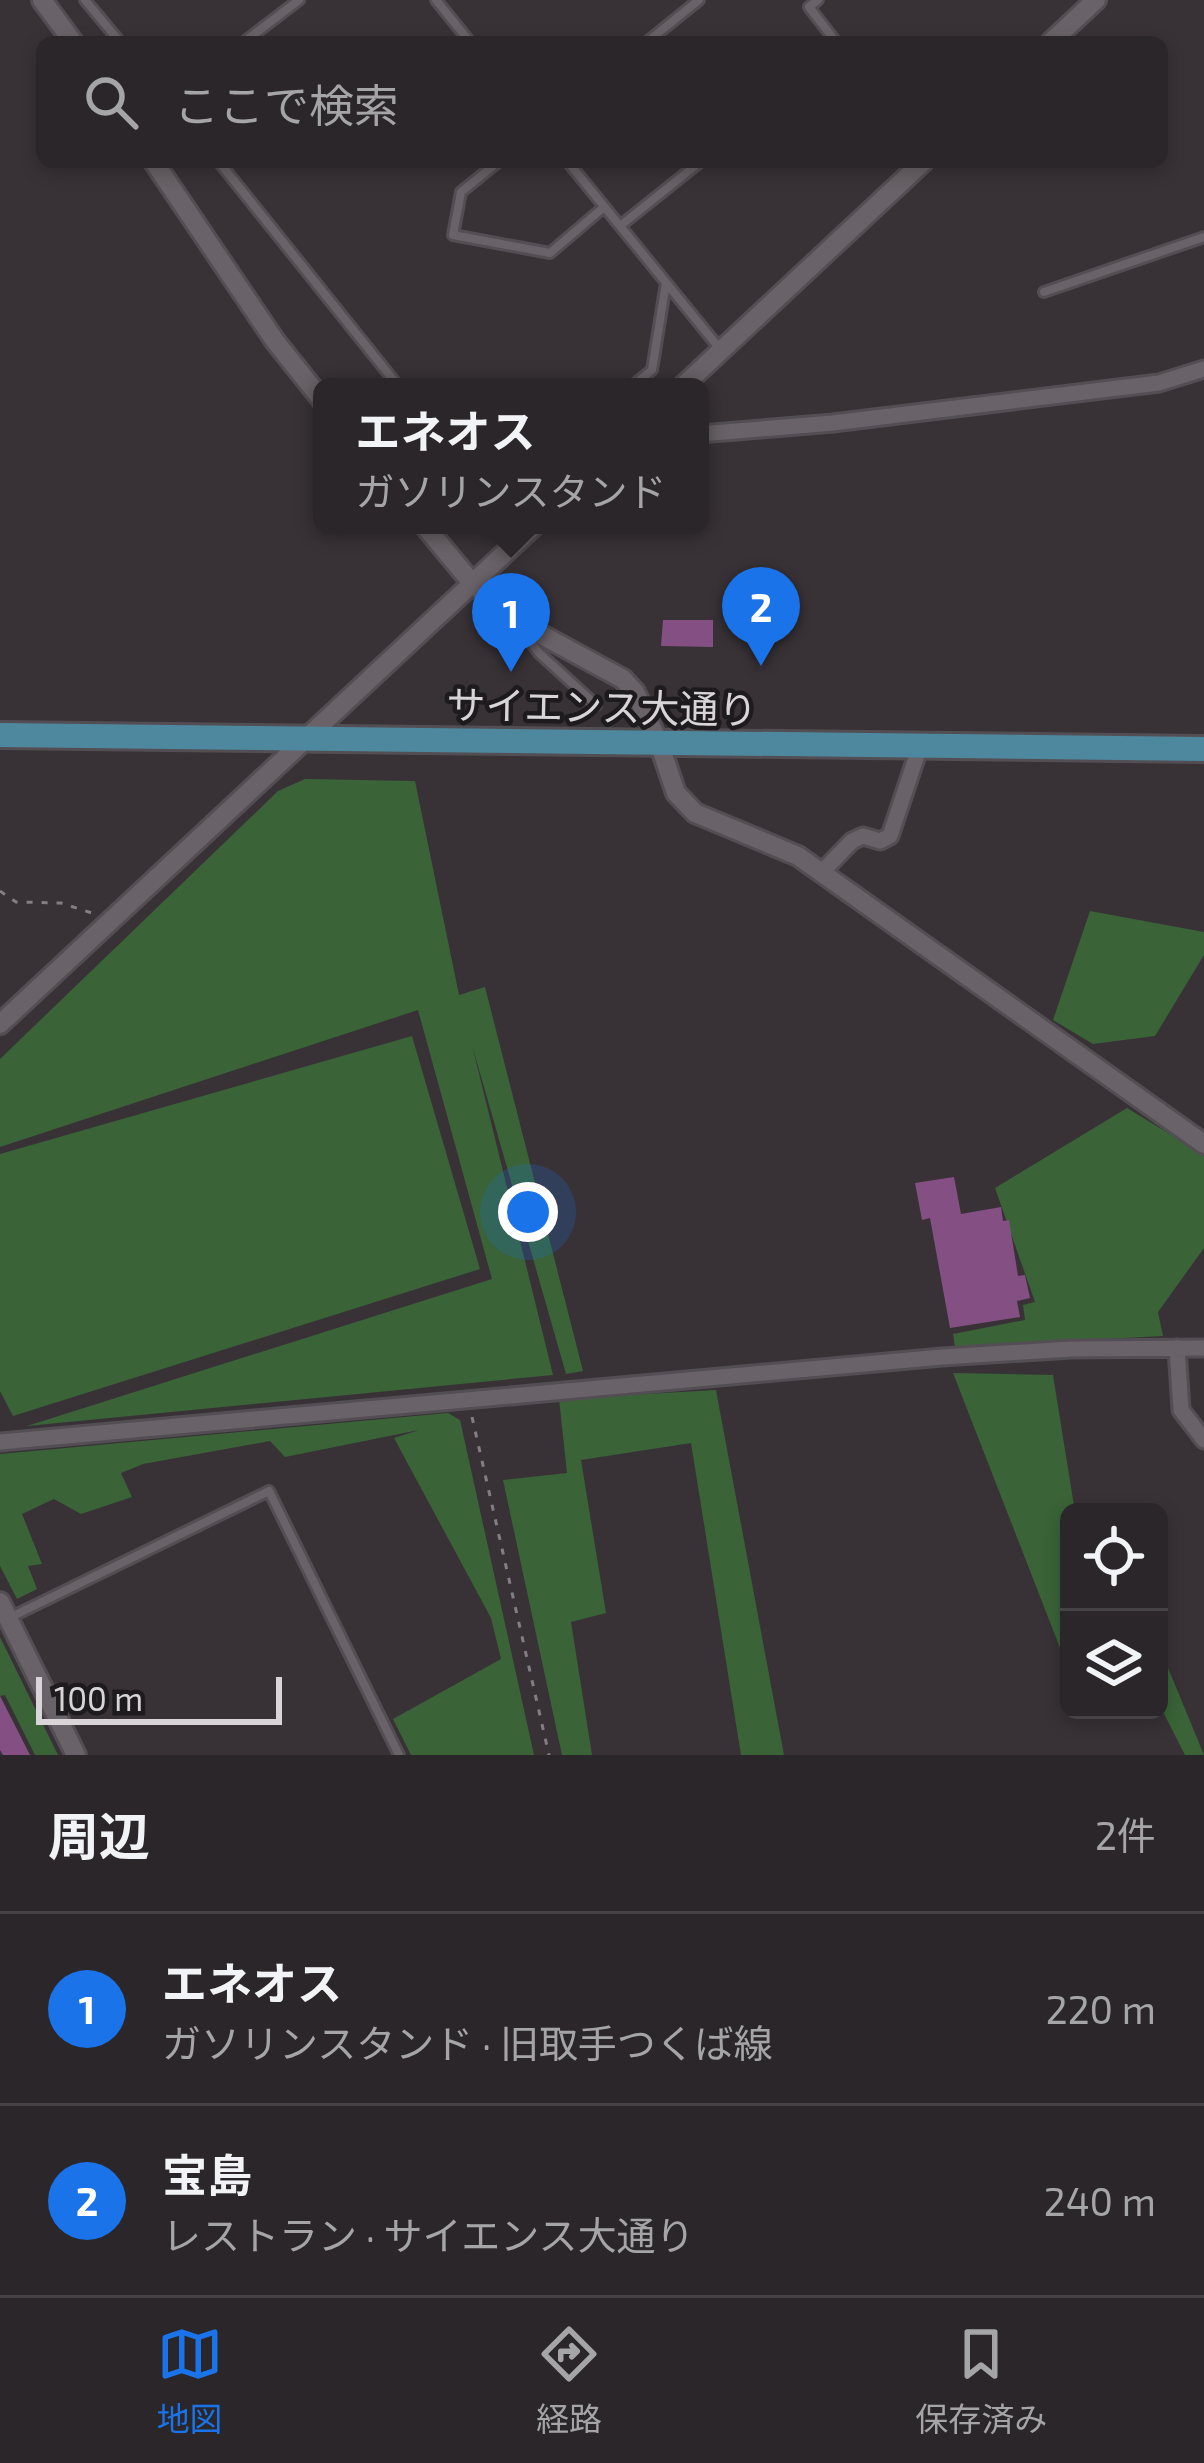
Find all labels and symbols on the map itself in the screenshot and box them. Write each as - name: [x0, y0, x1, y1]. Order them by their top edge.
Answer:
- pin: 2: [722, 567, 800, 666]
- pin: 1: [472, 573, 550, 672]
- street label: サイエンス大通り: [446, 680, 758, 732]
- your location: [498, 1182, 558, 1242]
- scale bar: [36, 1671, 282, 1724]

